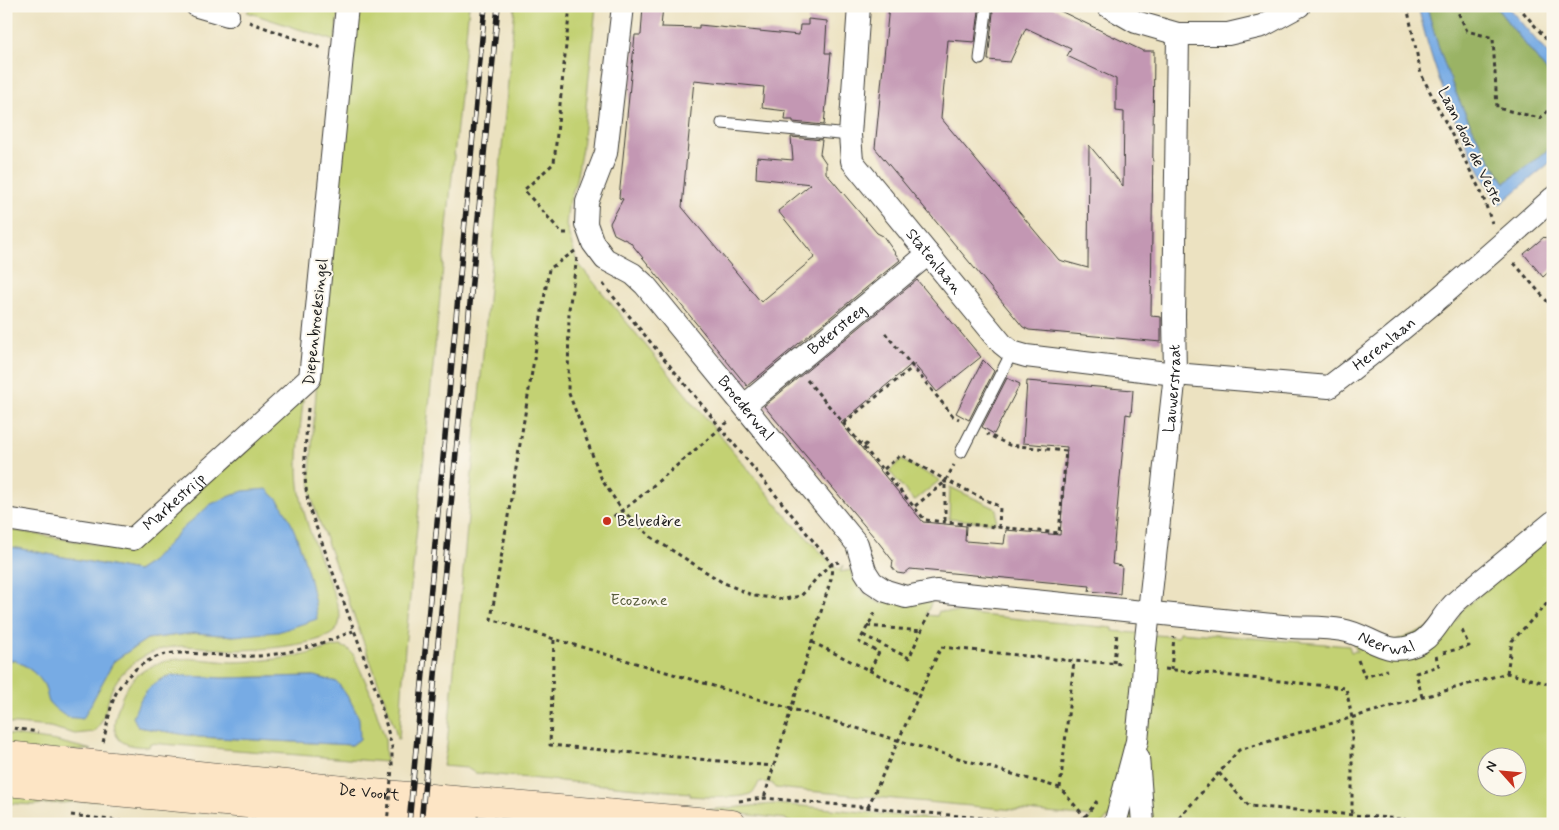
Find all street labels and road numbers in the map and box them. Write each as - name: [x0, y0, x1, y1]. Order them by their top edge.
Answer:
- street label: Laan door de Veste: [1432, 84, 1508, 208]
- street label: Statenlaan: [901, 224, 968, 299]
- street label: Diepenbroeksingel: [299, 257, 333, 386]
- street label: Botersteeg: [803, 299, 870, 360]
- street label: Herenlaan: [1348, 312, 1420, 376]
- street label: Lauwerstraat: [1158, 344, 1186, 434]
- street label: Broederwal: [713, 371, 779, 445]
- street label: Markestrijp: [138, 468, 210, 536]
- street label: Neerwal: [1355, 626, 1418, 660]
- street label: De Voort: [337, 779, 401, 806]

